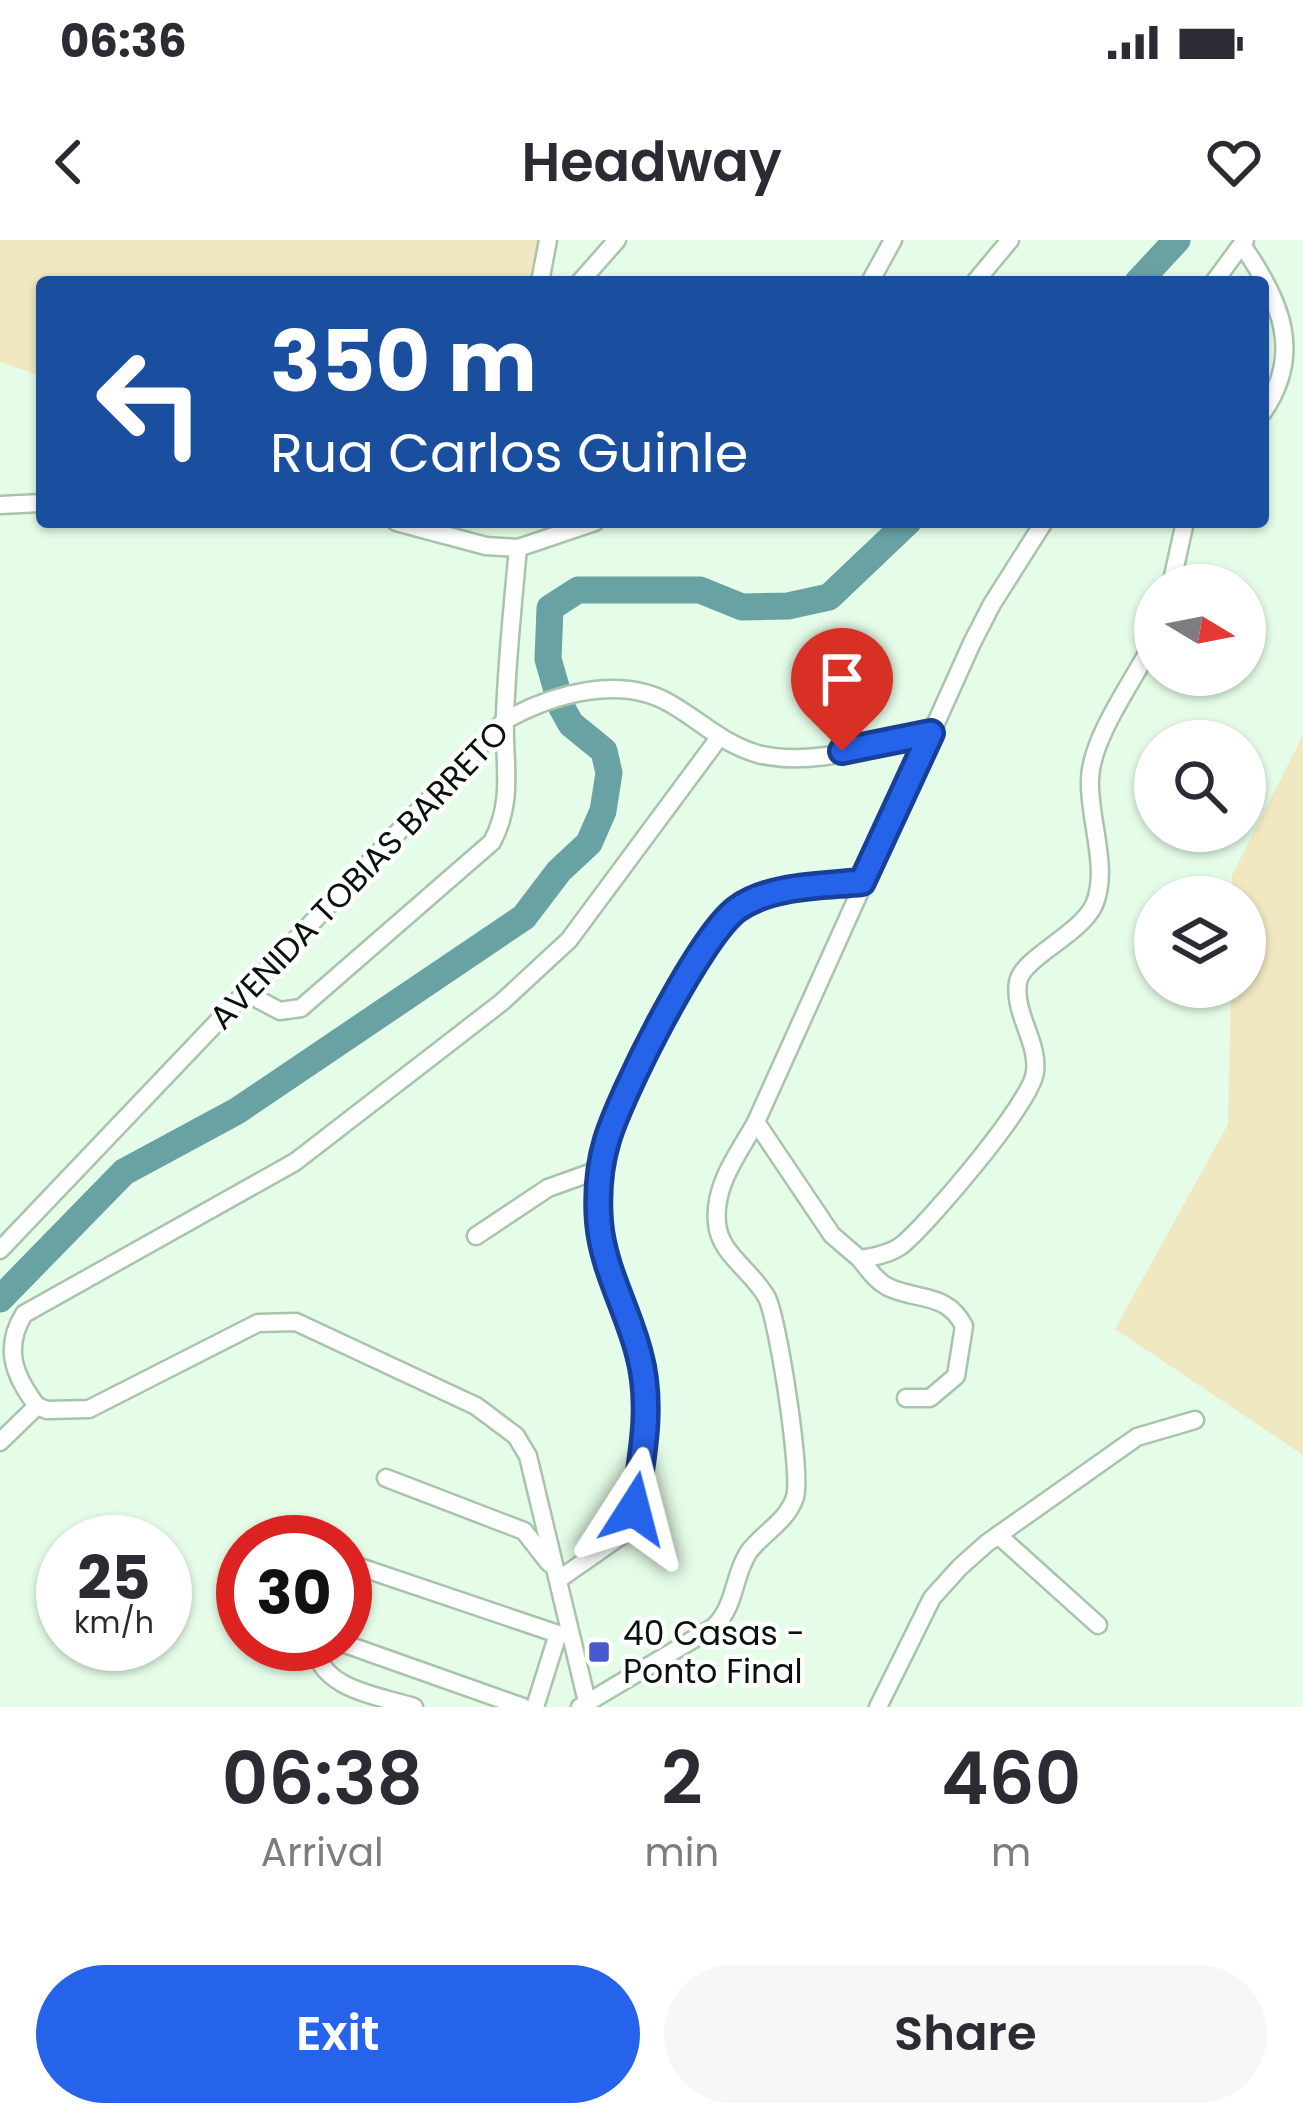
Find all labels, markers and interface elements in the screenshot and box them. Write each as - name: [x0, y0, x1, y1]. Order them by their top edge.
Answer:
- text: 06:36: [60, 10, 187, 73]
- text: Headway: [521, 124, 782, 200]
- icon: back: [36, 129, 102, 195]
- icon: heart: [1201, 129, 1267, 195]
- text: 350 m: [270, 303, 537, 420]
- icon: left: [72, 324, 228, 480]
- text: Rua Carlos Guinle: [270, 415, 748, 491]
- north arrow: [1134, 564, 1266, 696]
- map controls: [1134, 564, 1266, 1008]
- pin: [791, 628, 893, 751]
- icon: arrive: [809, 646, 875, 712]
- street label: AVENIDA TOBIAS BARRETO: [199, 710, 519, 1040]
- button: search: [1134, 720, 1266, 852]
- button: layers: [1134, 876, 1266, 1008]
- position arrow: [571, 1446, 697, 1572]
- speed limit sign: 30: [216, 1515, 372, 1671]
- text: 25: [77, 1536, 151, 1620]
- text: km/h: [74, 1601, 154, 1644]
- place label: 40 Casas - Ponto Final: [623, 1610, 805, 1695]
- marker: 40 Casas - Ponto Final: [586, 1639, 612, 1665]
- text: 06:38: [222, 1728, 423, 1829]
- text: 2: [661, 1728, 703, 1829]
- text: 460: [941, 1728, 1081, 1829]
- text: Arrival: [261, 1825, 384, 1880]
- text: min: [645, 1825, 719, 1880]
- text: m: [991, 1825, 1031, 1880]
- button: Exit: [36, 1965, 640, 2103]
- button: Share: [664, 1965, 1267, 2103]

